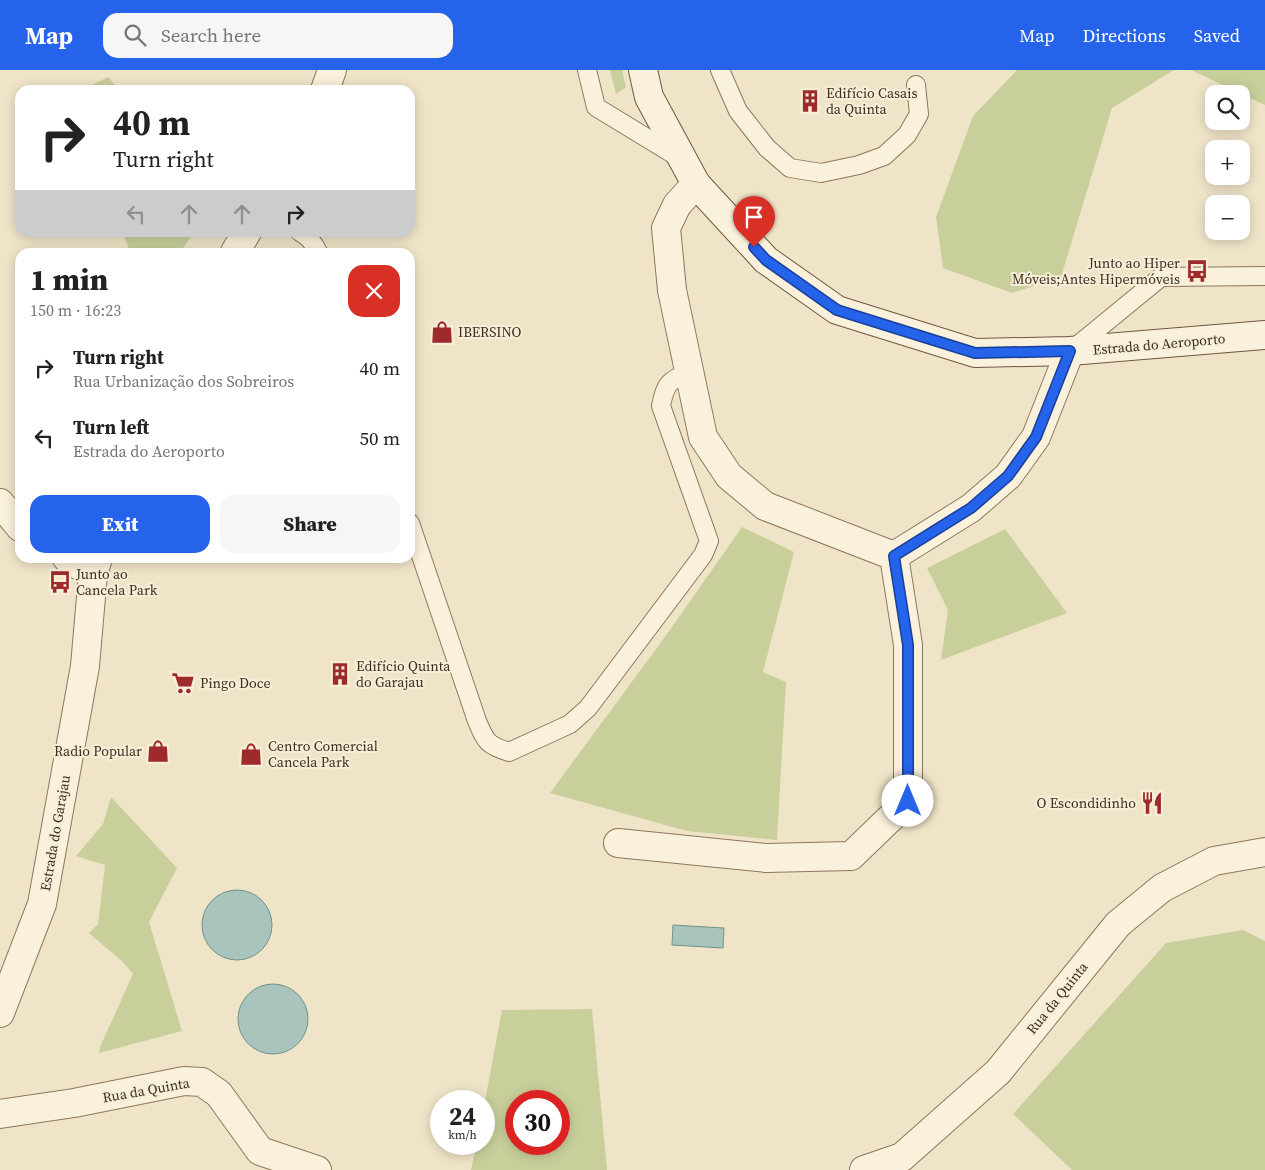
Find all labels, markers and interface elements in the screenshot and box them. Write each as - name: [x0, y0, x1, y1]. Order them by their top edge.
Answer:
- search box: [103, 13, 453, 58]
- text: Map: [25, 19, 73, 52]
- icon: search: [121, 21, 149, 49]
- text: Search here: [161, 22, 261, 48]
- text: Map: [1019, 23, 1055, 48]
- text: Directions: [1083, 23, 1166, 48]
- text: Saved: [1194, 23, 1240, 48]
- place label: Edifício Casais da Quinta: [826, 83, 917, 119]
- map controls: [1205, 85, 1250, 240]
- button: search: [1205, 85, 1250, 130]
- building icon: Edifício Casais da Quinta: [797, 88, 823, 114]
- text: 40 m: [113, 99, 190, 147]
- icon: right: [30, 105, 95, 170]
- button: +: [1205, 140, 1250, 185]
- text: Turn right: [113, 144, 214, 174]
- button: −: [1205, 195, 1250, 240]
- pin: [733, 196, 775, 247]
- icon: left: [122, 200, 150, 228]
- icon: ahead: [175, 200, 203, 228]
- icon: ahead: [228, 200, 256, 228]
- icon: right: [281, 200, 309, 228]
- icon: arrive: [740, 203, 768, 231]
- place label: Junto ao Hiper Móveis;Antes Hipermóveis: [1012, 253, 1180, 289]
- bus stop icon: Junto ao Hiper Móveis;Antes Hipermóveis: [1184, 258, 1210, 284]
- text: 1 min: [30, 259, 108, 300]
- button: close: [348, 265, 400, 317]
- text: 150 m · 16:23: [30, 299, 121, 321]
- shop icon: IBERSINO: [429, 319, 455, 345]
- place label: IBERSINO: [458, 322, 521, 342]
- street label: Estrada do Aeroporto: [1092, 328, 1226, 360]
- text: Turn right: [73, 344, 164, 370]
- icon: right: [30, 354, 58, 382]
- text: 40 m: [359, 355, 400, 381]
- text: Rua Urbanização dos Sobreiros: [73, 370, 294, 392]
- text: Turn left: [73, 414, 149, 440]
- icon: left: [30, 424, 58, 452]
- text: 50 m: [359, 425, 400, 451]
- text: Estrada do Aeroporto: [73, 440, 225, 462]
- button: Exit: [30, 495, 210, 553]
- button: Share: [220, 495, 400, 553]
- place label: Junto ao Cancela Park: [75, 564, 158, 600]
- bus stop icon: Junto ao Cancela Park: [47, 569, 73, 595]
- place label: Edifício Quinta do Garajau: [356, 656, 451, 692]
- building icon: Edifício Quinta do Garajau: [327, 661, 353, 687]
- supermarket icon: Pingo Doce: [170, 670, 196, 696]
- place label: Pingo Doce: [200, 673, 271, 693]
- place label: Centro Comercial Cancela Park: [268, 736, 378, 772]
- shop icon: Radio Popular: [145, 738, 171, 764]
- place label: Radio Popular: [54, 741, 142, 761]
- shop icon: Centro Comercial Cancela Park: [238, 741, 264, 767]
- street label: Estrada do Garajau: [35, 773, 75, 893]
- position arrow: [881, 774, 933, 826]
- restaurant icon: O Escondidinho: [1139, 790, 1165, 816]
- place label: O Escondidinho: [1037, 793, 1136, 813]
- street label: Rua da Quinta: [1022, 957, 1093, 1038]
- street label: Rua da Quinta: [101, 1072, 192, 1107]
- speed limit sign: 30: [505, 1090, 570, 1155]
- text: 24: [449, 1099, 476, 1133]
- text: km/h: [448, 1127, 477, 1143]

